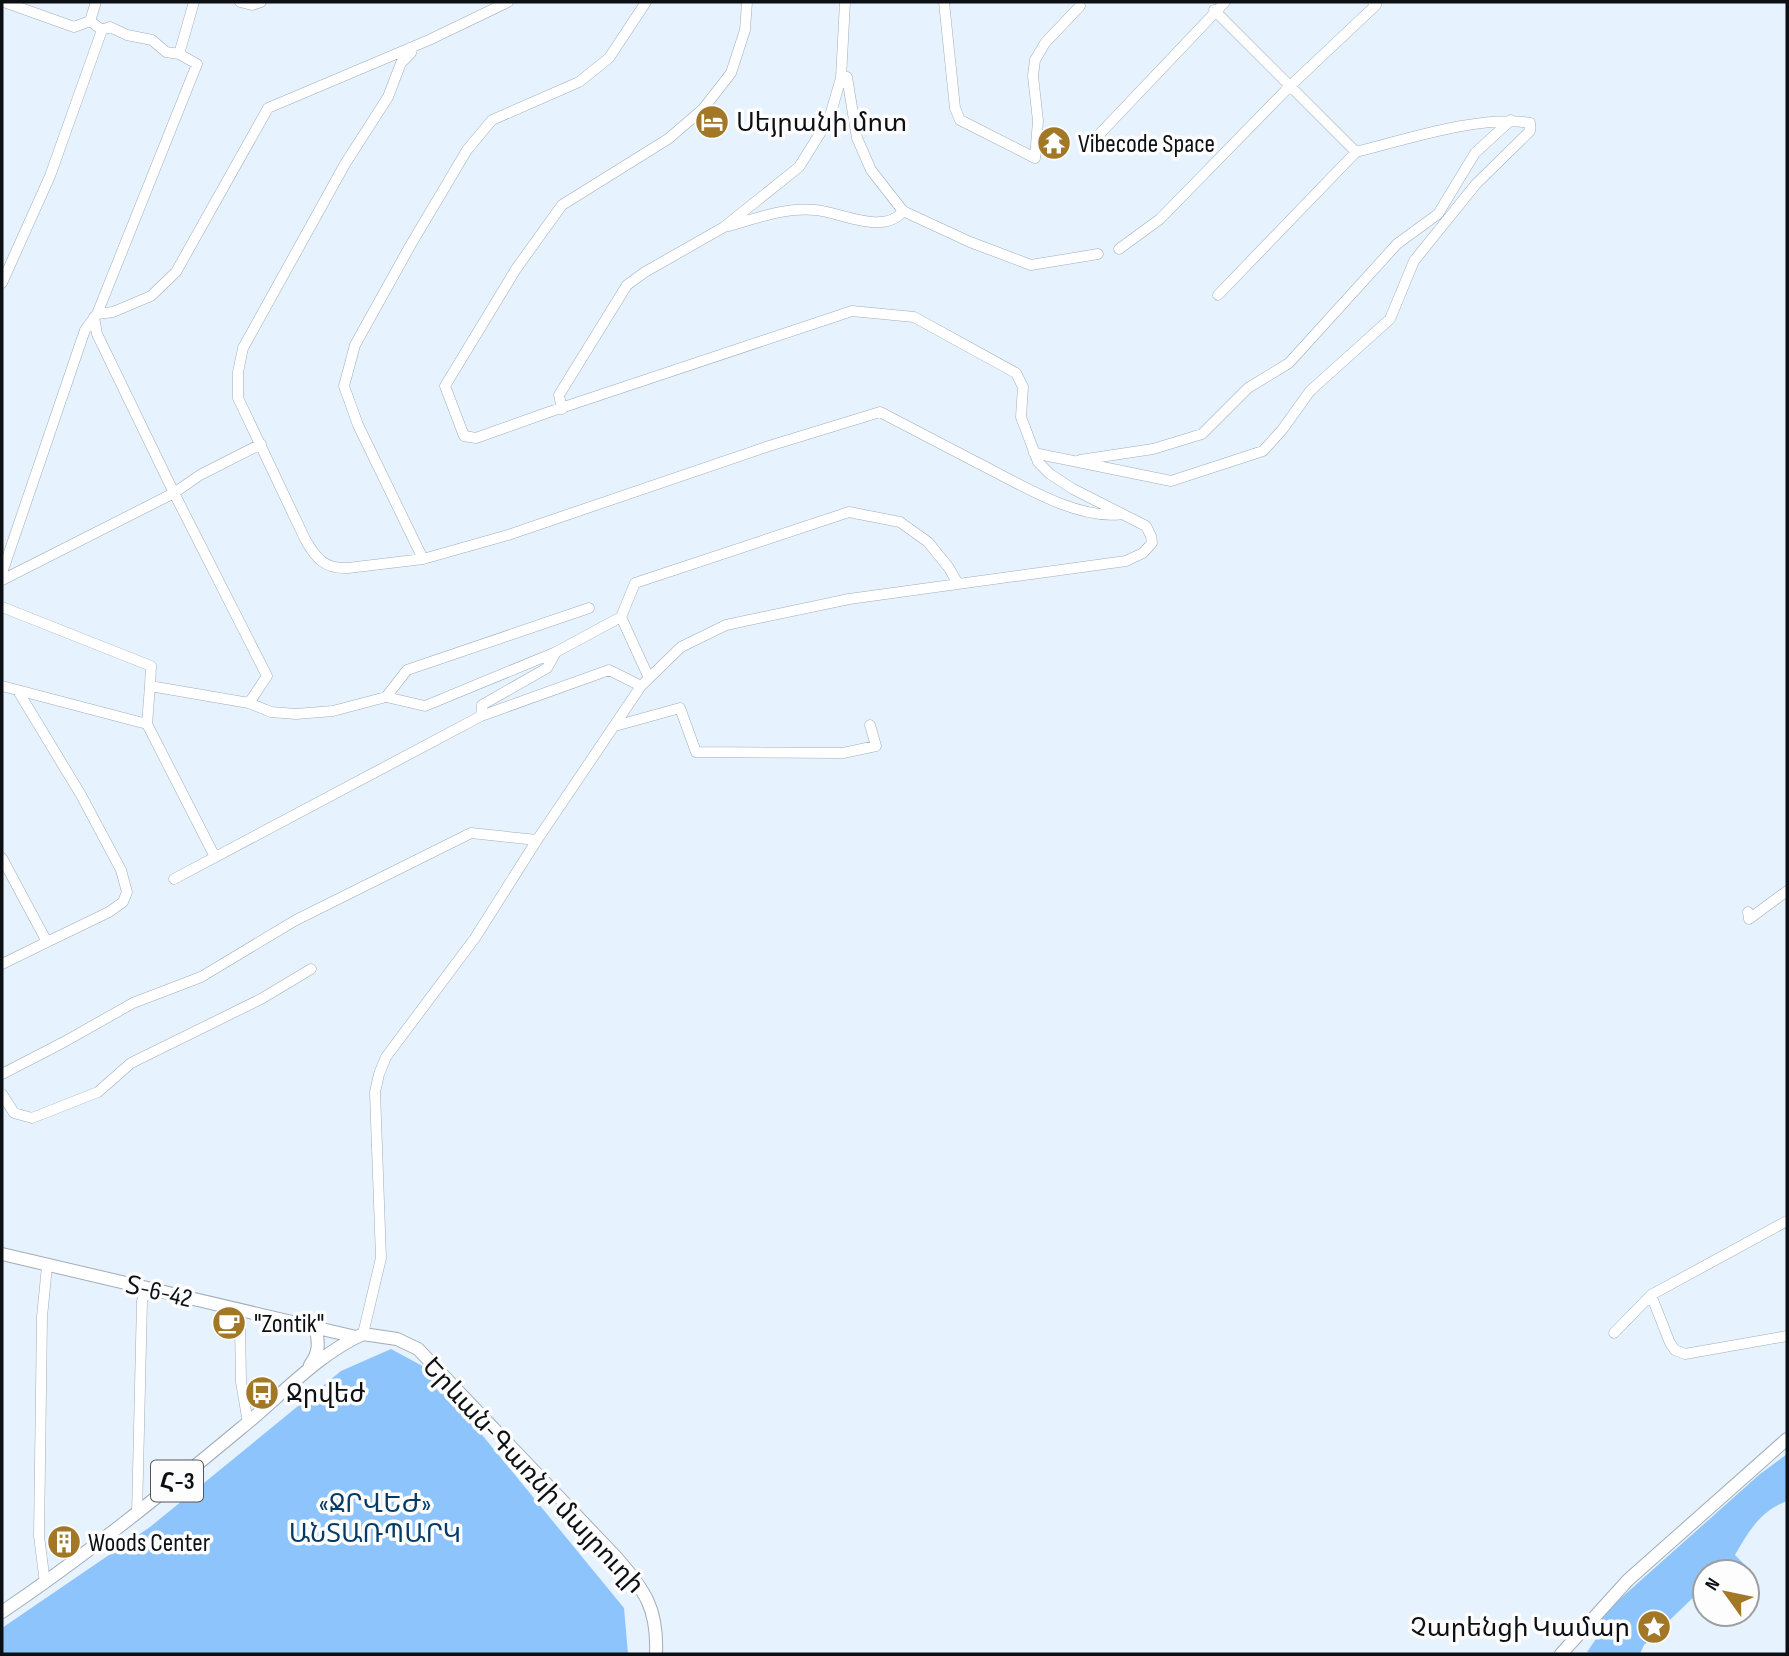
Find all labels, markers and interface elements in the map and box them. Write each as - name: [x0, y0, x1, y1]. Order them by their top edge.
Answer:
- hotel icon: Սեյրանի մոտ: [693, 103, 731, 141]
- place label: Սեյրանի մոտ: [736, 108, 907, 139]
- temple icon: Vibecode Space: [1035, 124, 1073, 162]
- place label: Vibecode Space: [1078, 129, 1215, 160]
- street label: Տ-6-42: [122, 1270, 195, 1315]
- cafe icon: "Zontik": [210, 1304, 248, 1342]
- place label: "Zontik": [254, 1309, 324, 1340]
- street label: Երևան-Գառնի մայրուղի: [415, 1352, 650, 1600]
- bus stop icon: Ջրվեժ: [243, 1374, 281, 1412]
- place label: Ջրվեժ: [286, 1379, 365, 1410]
- road number: Հ-3: [151, 1461, 203, 1502]
- park label: «ՋՐՎԵԺ» ԱՆՏԱՌՊԱՐԿ: [289, 1489, 461, 1550]
- building icon: Woods Center: [45, 1523, 83, 1561]
- place label: Woods Center: [88, 1528, 211, 1559]
- north arrow: [1691, 1558, 1761, 1628]
- text: N: [1701, 1574, 1725, 1595]
- place icon: Չարենցի Կամար: [1635, 1608, 1673, 1646]
- place label: Չարենցի Կամար: [1410, 1613, 1630, 1644]

